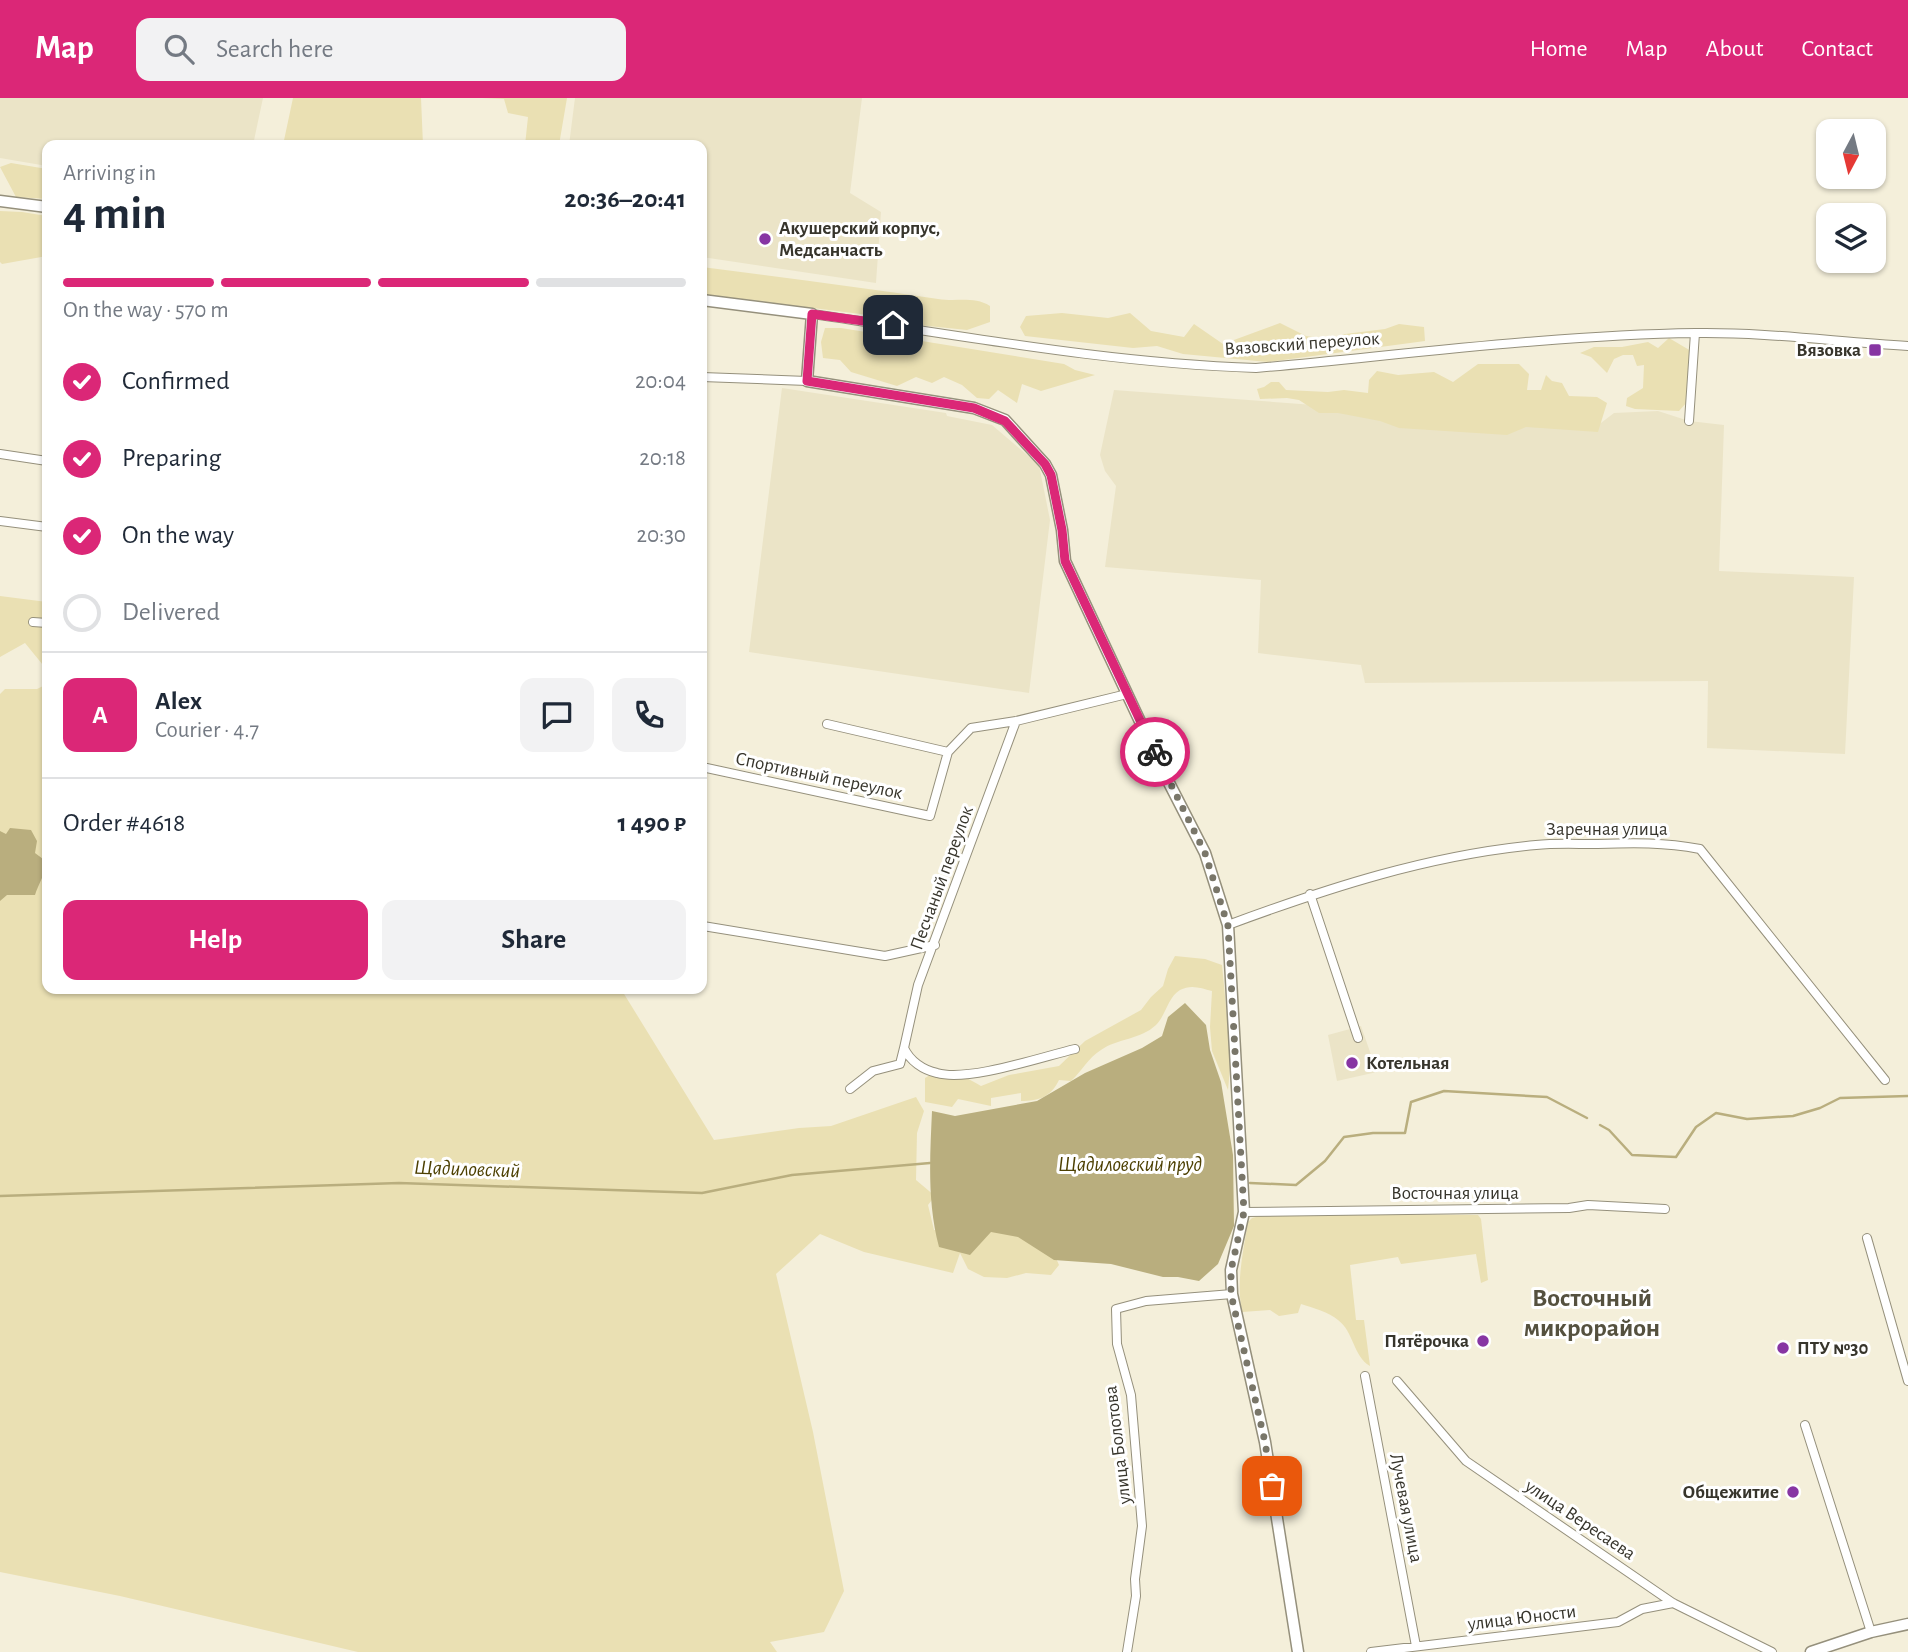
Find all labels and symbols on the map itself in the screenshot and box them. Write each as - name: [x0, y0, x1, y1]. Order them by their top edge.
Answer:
- north arrow: [1816, 119, 1886, 189]
- place label: Акушерский корпус, Медсанчасть: [779, 219, 940, 260]
- marker: Акушерский корпус, Медсанчасть: [757, 231, 773, 247]
- pin: [863, 295, 923, 355]
- street label: Вязовский переулок: [1224, 329, 1380, 359]
- place label: Вязовка: [1796, 341, 1861, 360]
- marker: Вязовка: [1867, 342, 1883, 358]
- courier: [1120, 717, 1190, 787]
- street label: Спортивный переулок: [734, 749, 905, 803]
- street label: Песчаный переулок: [907, 803, 977, 953]
- street label: Заречная улица: [1546, 820, 1668, 839]
- place label: Котельная: [1366, 1054, 1449, 1073]
- marker: Котельная: [1344, 1055, 1360, 1071]
- water label: Щадиловский пруд: [1058, 1154, 1202, 1176]
- water label: Щадиловский: [414, 1157, 520, 1181]
- street label: Восточная улица: [1391, 1184, 1519, 1203]
- district label: Восточный микрорайон: [1524, 1285, 1660, 1341]
- place label: Пятёрочка: [1384, 1332, 1469, 1351]
- marker: Пятёрочка: [1475, 1333, 1491, 1349]
- place label: ПТУ №30: [1797, 1339, 1868, 1358]
- marker: ПТУ №30: [1775, 1340, 1791, 1356]
- street label: улица Болотова: [1101, 1384, 1135, 1506]
- street label: Лучевая улица: [1386, 1452, 1426, 1565]
- pin: [1242, 1456, 1302, 1516]
- street label: улица Вересаева: [1521, 1476, 1639, 1564]
- place label: Общежитие: [1683, 1483, 1779, 1502]
- marker: Общежитие: [1785, 1484, 1801, 1500]
- street label: улица Юности: [1466, 1602, 1577, 1634]

